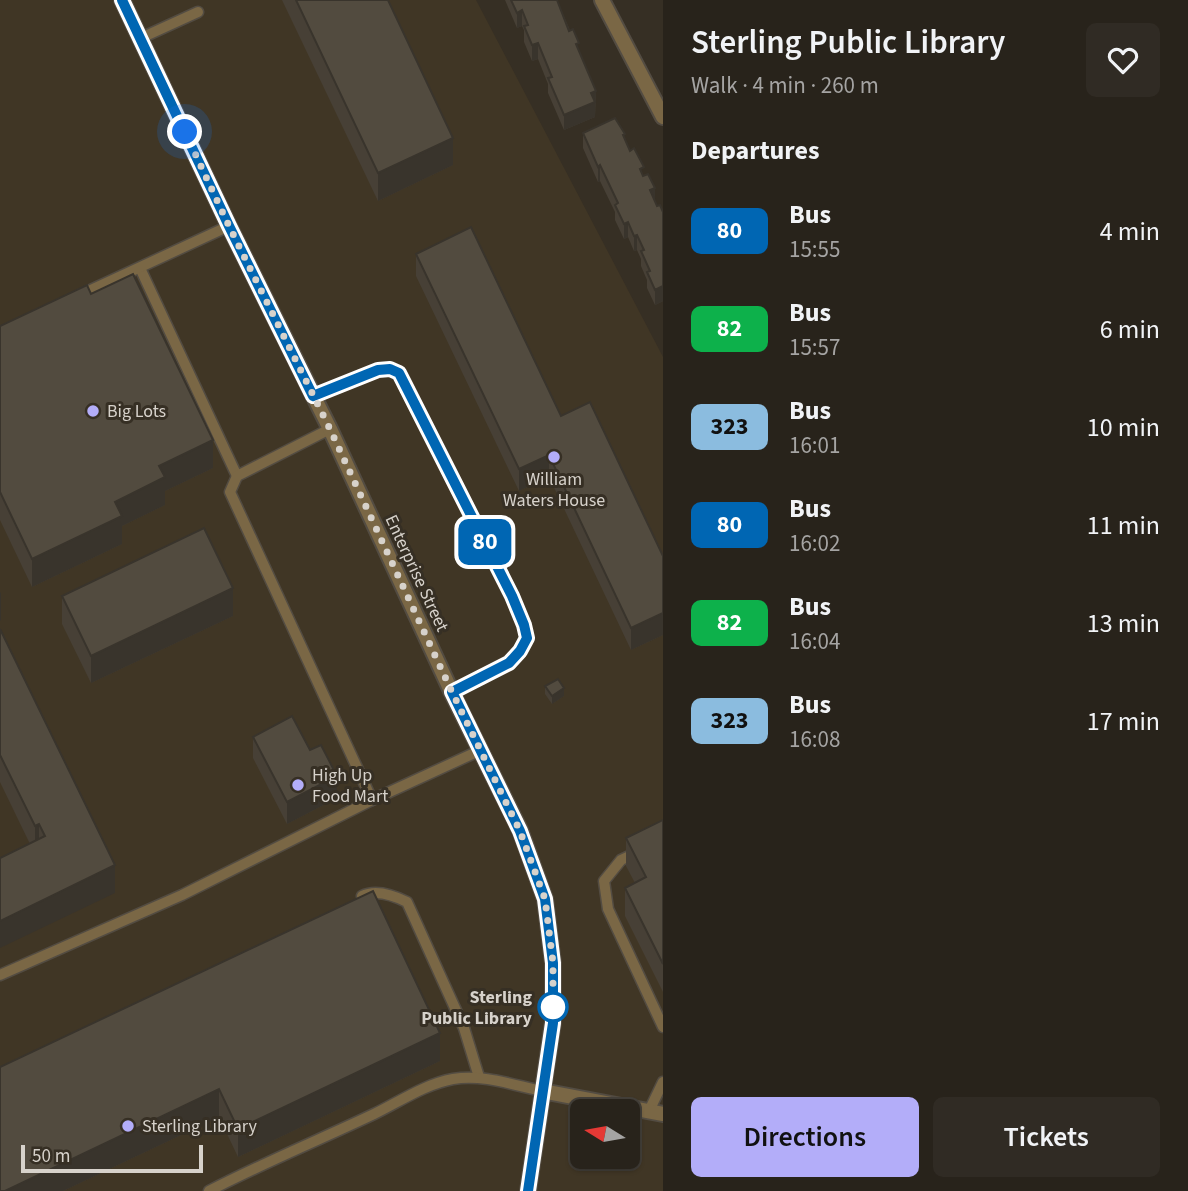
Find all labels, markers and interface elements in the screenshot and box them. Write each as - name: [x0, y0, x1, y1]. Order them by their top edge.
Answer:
- text: Sterling Public Library: [691, 19, 1005, 66]
- button: heart: [1086, 23, 1160, 97]
- text: Walk · 4 min · 260 m: [691, 69, 879, 102]
- your location: [167, 114, 202, 149]
- text: Departures: [691, 132, 819, 169]
- text: Bus: [789, 196, 831, 233]
- text: 80: [717, 213, 742, 248]
- text: 4 min: [1100, 213, 1160, 250]
- text: 15:55: [789, 233, 840, 266]
- text: Bus: [789, 294, 831, 331]
- text: 82: [717, 311, 742, 346]
- text: 6 min: [1100, 311, 1160, 348]
- text: 15:57: [789, 331, 840, 364]
- text: Bus: [789, 392, 831, 429]
- place label: Big Lots: [107, 399, 166, 424]
- marker: Big Lots: [85, 403, 101, 419]
- text: 323: [710, 409, 749, 444]
- text: 10 min: [1087, 409, 1160, 446]
- text: 16:01: [789, 429, 840, 462]
- marker: William Waters House: [546, 449, 562, 465]
- place label: William Waters House: [503, 467, 605, 513]
- text: Bus: [789, 490, 831, 527]
- text: 80: [717, 507, 742, 542]
- text: 11 min: [1087, 507, 1160, 544]
- street label: Enterprise Street: [379, 511, 455, 636]
- line badge: 80: [454, 519, 516, 565]
- text: 80: [472, 524, 498, 559]
- text: 16:02: [789, 527, 840, 560]
- text: Bus: [789, 588, 831, 625]
- text: 82: [717, 605, 742, 640]
- text: 13 min: [1087, 605, 1160, 642]
- text: 16:04: [789, 625, 840, 658]
- text: Bus: [789, 686, 831, 723]
- text: 323: [710, 703, 749, 738]
- text: 17 min: [1087, 703, 1160, 740]
- text: 16:08: [789, 723, 840, 756]
- place label: High Up Food Mart: [312, 763, 388, 809]
- marker: High Up Food Mart: [290, 777, 306, 793]
- place label: Sterling Public Library: [421, 985, 533, 1031]
- marker: Sterling Public Library: [538, 992, 568, 1022]
- button: Directions: [691, 1097, 919, 1177]
- button: Tickets: [933, 1097, 1160, 1177]
- north arrow: [570, 1099, 640, 1169]
- map controls: [570, 1099, 640, 1169]
- place label: Sterling Library: [142, 1114, 257, 1139]
- marker: Sterling Library: [120, 1118, 136, 1134]
- scale bar: [21, 1142, 203, 1174]
- text: 50 m: [32, 1143, 70, 1170]

